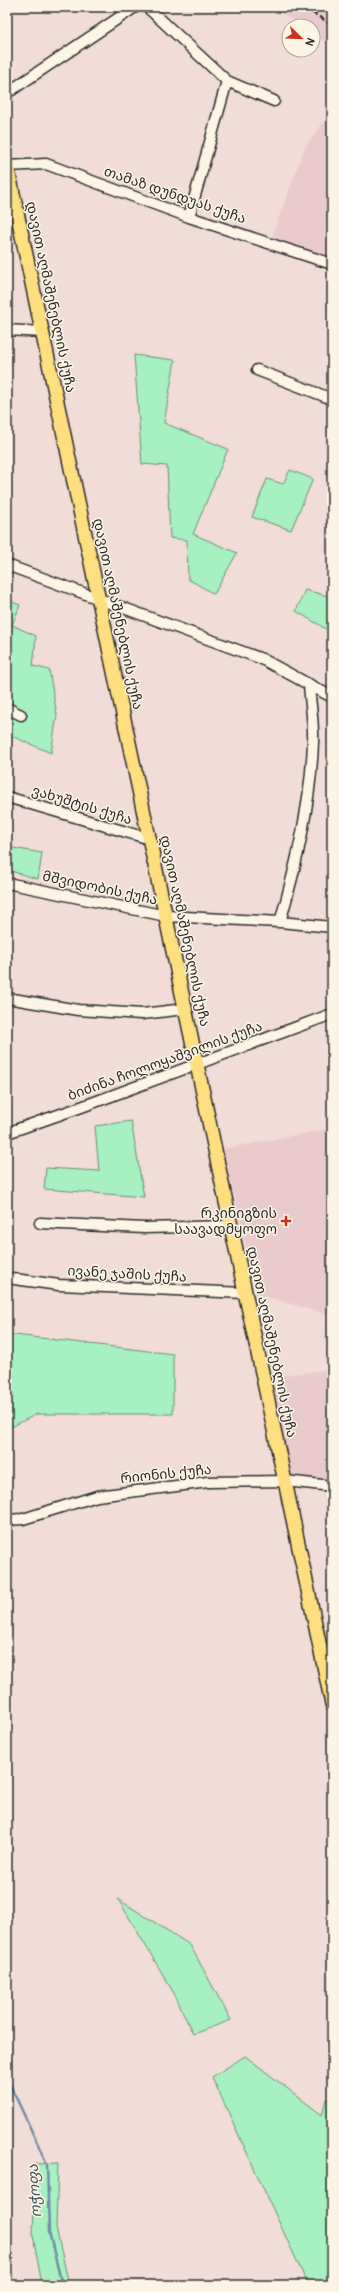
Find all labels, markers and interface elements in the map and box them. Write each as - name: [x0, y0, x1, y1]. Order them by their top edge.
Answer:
- north arrow: [281, 18, 321, 58]
- text: N: [302, 36, 317, 48]
- street label: თამაზ დუნდუას ქუჩა: [102, 163, 248, 227]
- street label: დავით აღმაშენებლის ქუჩა: [22, 200, 80, 394]
- street label: დავით აღმაშენებლის ქუჩა: [89, 517, 147, 711]
- street label: ვახუშტის ქუჩა: [30, 782, 134, 828]
- street label: დავით აღმაშენებლის ქუჩა: [156, 834, 214, 1028]
- street label: მშვიდობის ქუჩა: [41, 868, 159, 908]
- street label: ბიძინა ჩოლოყაშვილის ქუჩა: [65, 1018, 265, 1104]
- place label: რკინიგზის საავადმყოფო: [174, 1205, 277, 1238]
- marker: რკინიგზის საავადმყოფო: [280, 1215, 292, 1227]
- street label: დავით აღმაშენებლის ქუჩა: [243, 1245, 301, 1439]
- street label: ივანე ჯაშის ქუჩა: [67, 1262, 187, 1286]
- street label: რიონის ქუჩა: [120, 1461, 212, 1487]
- water label: ოჭოფა: [24, 2163, 46, 2218]

